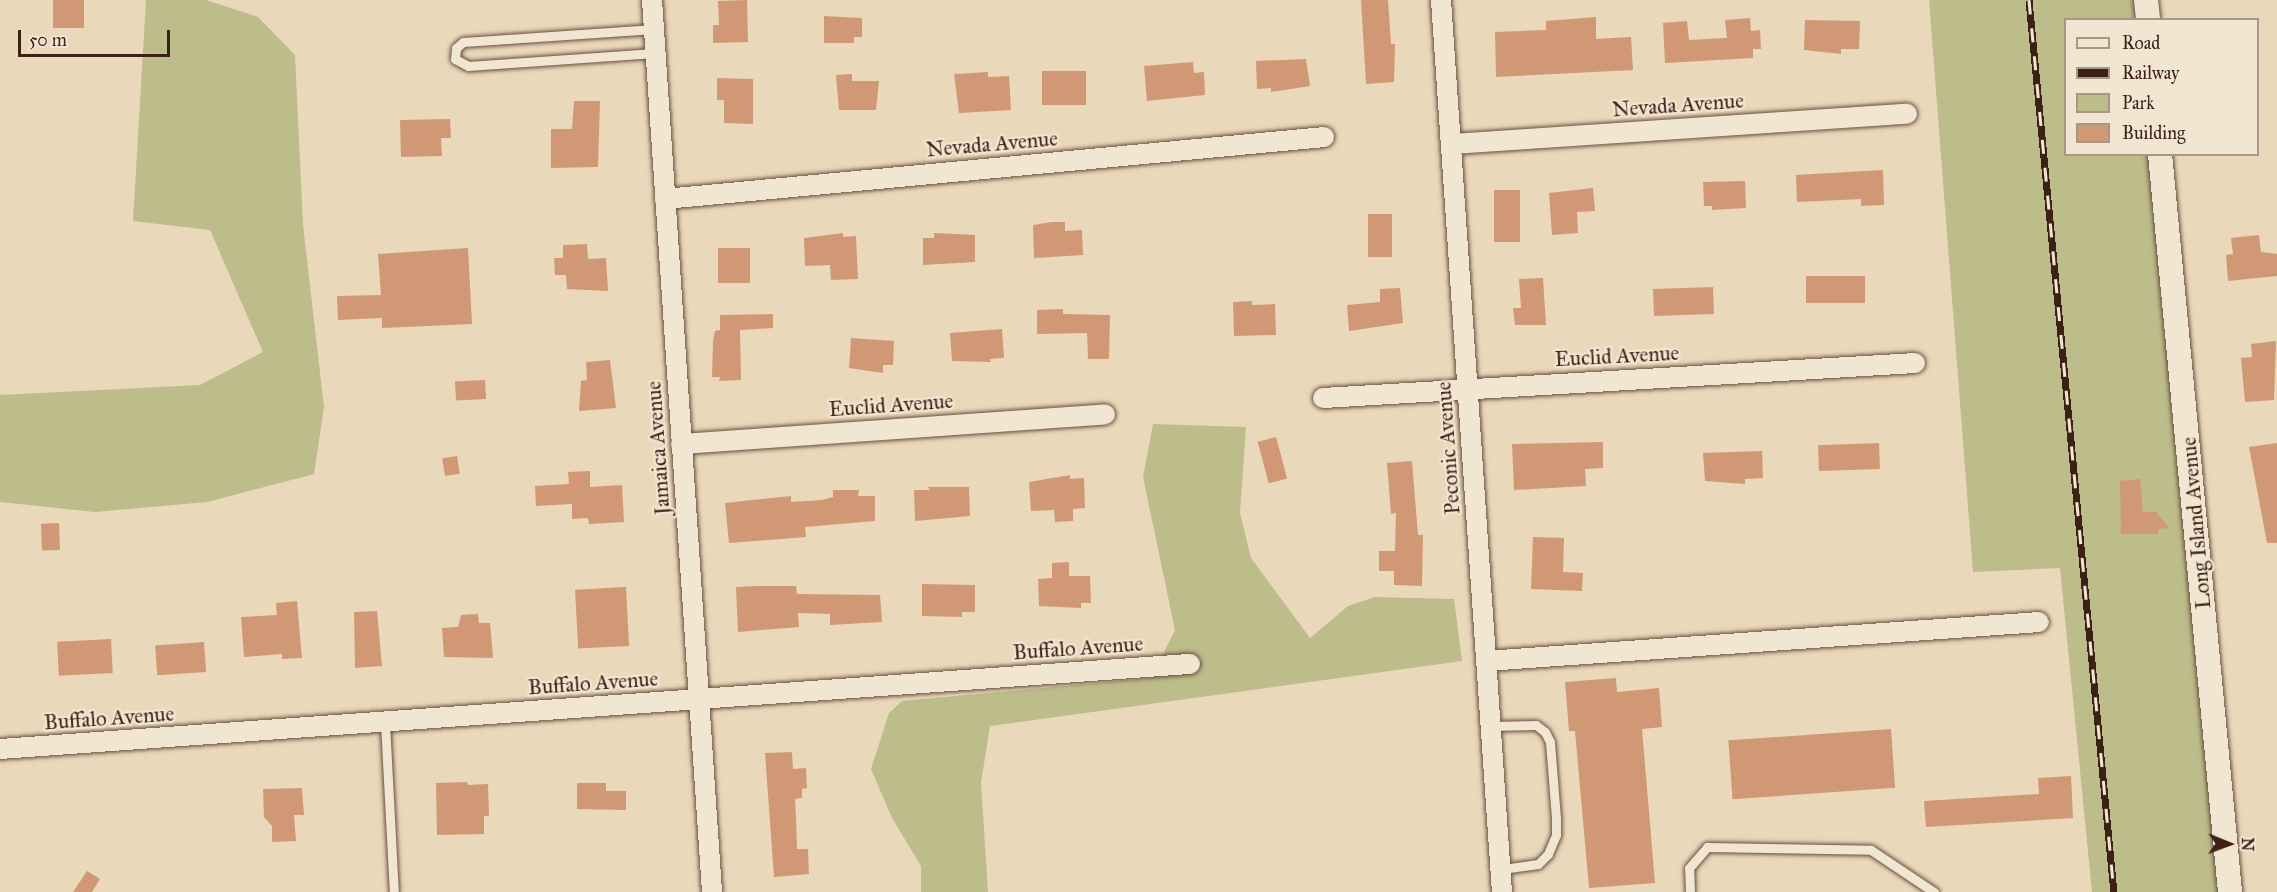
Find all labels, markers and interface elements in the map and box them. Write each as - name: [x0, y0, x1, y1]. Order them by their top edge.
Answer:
- scale bar: [21, 18, 172, 56]
- legend: [2064, 18, 2259, 156]
- text: 50 m: [29, 29, 67, 51]
- text: Road: [2122, 32, 2160, 54]
- text: Railway: [2122, 62, 2179, 84]
- street label: Nevada Avenue: [1611, 88, 1745, 122]
- text: Park: [2122, 92, 2155, 114]
- text: Building: [2122, 122, 2185, 144]
- street label: Nevada Avenue: [925, 126, 1059, 162]
- street label: Euclid Avenue: [1554, 340, 1680, 372]
- street label: Jamaica Avenue: [641, 380, 675, 516]
- street label: Peconic Avenue: [1431, 381, 1465, 515]
- street label: Euclid Avenue: [828, 388, 954, 422]
- street label: Long Island Avenue: [2176, 436, 2216, 610]
- street label: Buffalo Avenue: [1012, 631, 1144, 665]
- street label: Buffalo Avenue: [527, 666, 659, 700]
- street label: Buffalo Avenue: [43, 701, 175, 735]
- north arrow: [2199, 814, 2259, 874]
- text: N: [2238, 837, 2257, 851]

